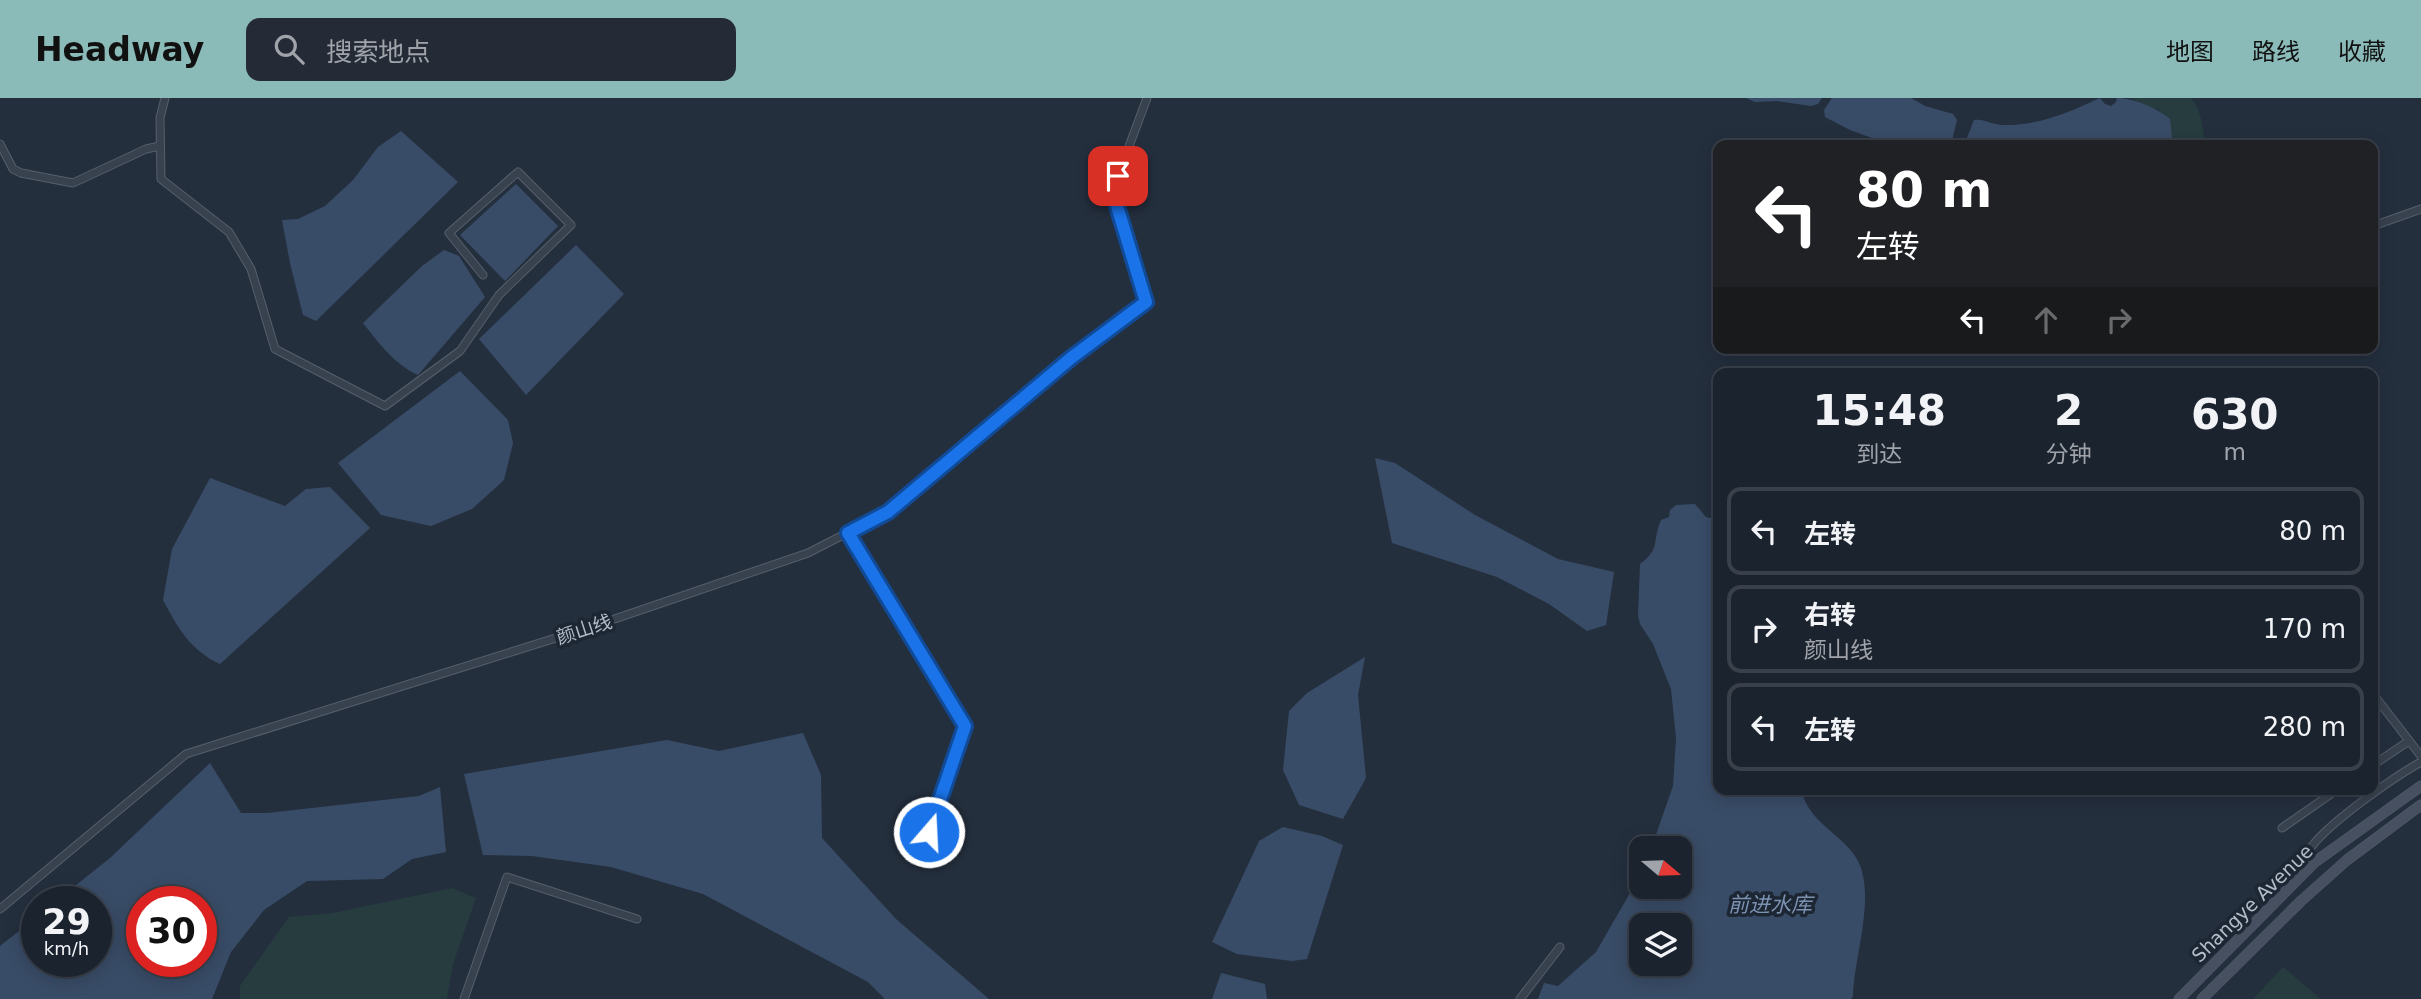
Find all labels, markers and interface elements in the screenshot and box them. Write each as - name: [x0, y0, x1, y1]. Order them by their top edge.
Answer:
- search box: [246, 18, 736, 81]
- text: Headway: [35, 30, 204, 69]
- icon: search: [270, 30, 308, 68]
- text: 搜索地点: [326, 37, 430, 67]
- text: 地图: [2166, 38, 2214, 66]
- text: 路线: [2252, 38, 2300, 66]
- text: 收藏: [2338, 38, 2386, 66]
- pin: [1088, 146, 1148, 206]
- icon: arrive: [1099, 157, 1137, 195]
- text: 80 m: [1856, 162, 1992, 219]
- icon: left: [1741, 168, 1832, 259]
- text: 左转: [1856, 228, 1920, 266]
- icon: left: [1954, 301, 1992, 339]
- icon: ahead: [2027, 301, 2065, 339]
- icon: right: [2100, 301, 2138, 339]
- text: 15:48: [1812, 386, 1946, 435]
- text: 2: [2054, 386, 2083, 435]
- text: 630: [2191, 390, 2279, 439]
- text: m: [2224, 439, 2246, 465]
- text: 到达: [1856, 441, 1902, 467]
- text: 分钟: [2046, 441, 2092, 467]
- icon: left: [1745, 512, 1783, 550]
- text: 80 m: [2279, 516, 2346, 546]
- text: 左转: [1804, 519, 1856, 549]
- text: 右转: [1804, 600, 1856, 630]
- street label: 颜山线: [553, 610, 615, 648]
- icon: right: [1745, 610, 1783, 648]
- text: 170 m: [2263, 614, 2346, 644]
- text: 颜山线: [1804, 637, 1873, 663]
- icon: left: [1745, 708, 1783, 746]
- text: 280 m: [2263, 712, 2346, 742]
- text: 左转: [1804, 715, 1856, 745]
- position arrow: [892, 795, 966, 869]
- north arrow: [1629, 836, 1692, 900]
- map controls: [1629, 836, 1692, 976]
- street label: Shangye Avenue: [2187, 840, 2317, 966]
- speed limit sign: 30: [126, 886, 217, 977]
- water label: 前进水库: [1728, 893, 1815, 917]
- text: 29: [42, 902, 91, 942]
- button: layers: [1629, 913, 1692, 976]
- text: km/h: [44, 938, 89, 959]

